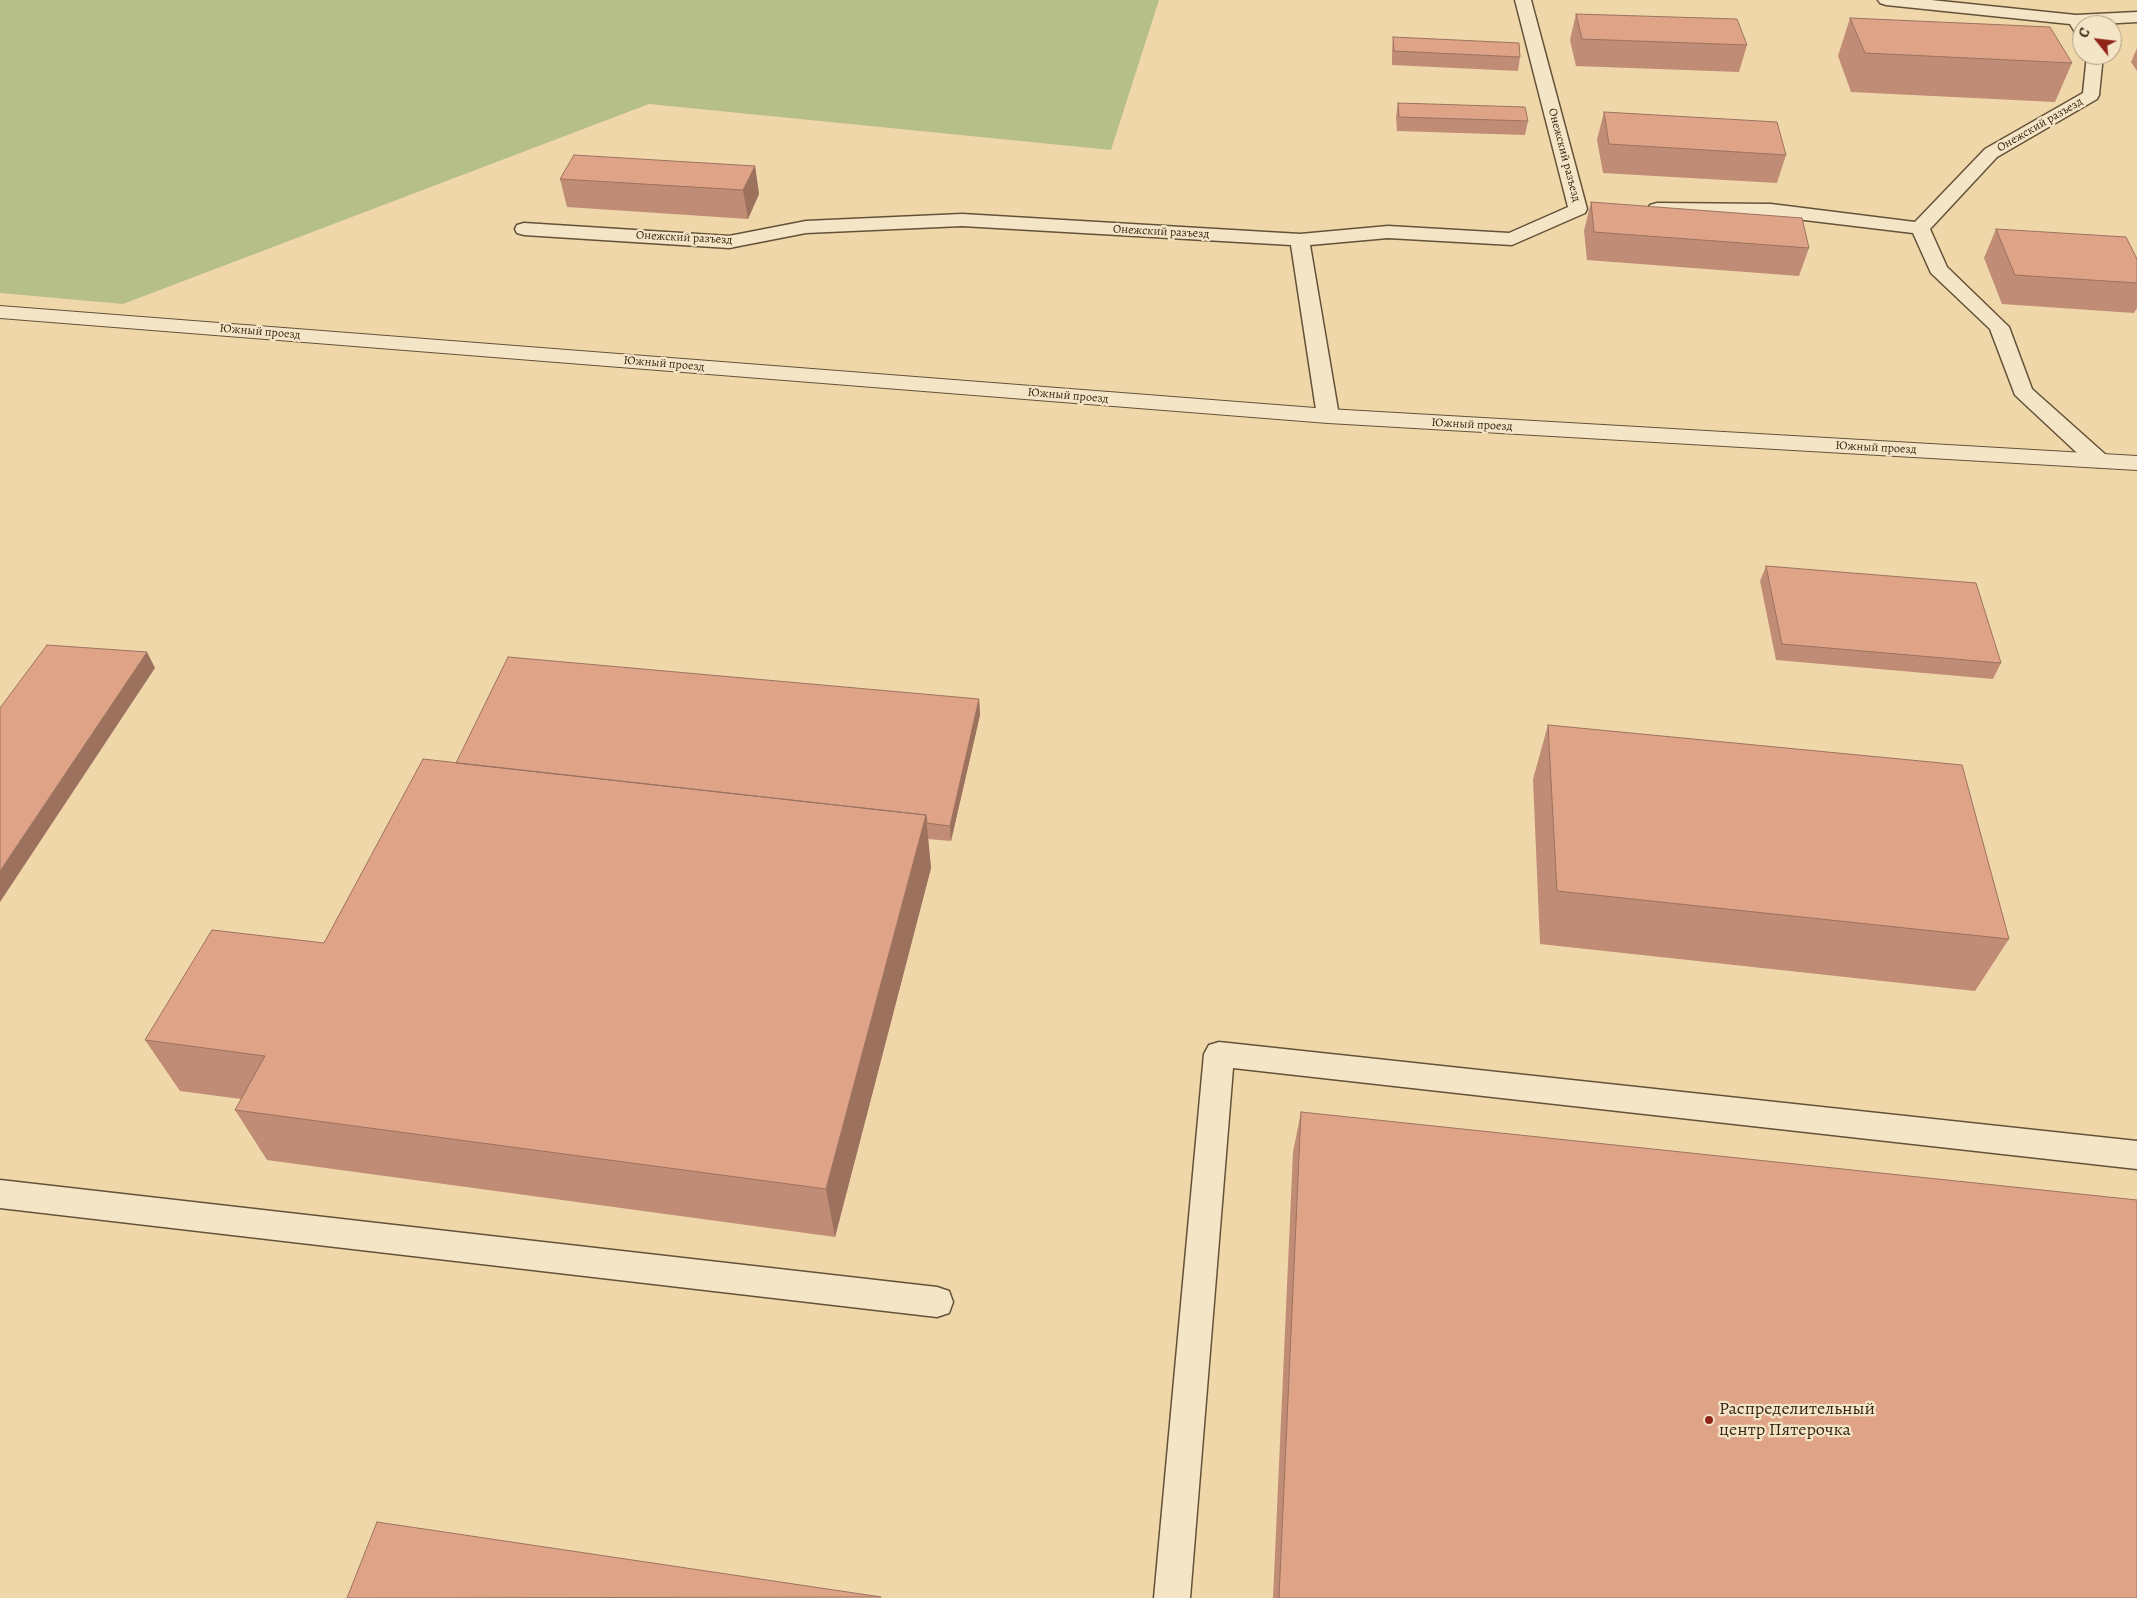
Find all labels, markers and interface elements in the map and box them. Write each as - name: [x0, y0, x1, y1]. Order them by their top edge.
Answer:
- north arrow: [2072, 15, 2122, 65]
- text: С: [2074, 25, 2095, 41]
- street label: Онежский разъезд: [1995, 95, 2085, 155]
- street label: Онежский разъезд: [1545, 106, 1583, 204]
- street label: Онежский разъезд: [1112, 222, 1210, 242]
- street label: Онежский разъезд: [635, 228, 733, 248]
- street label: Южный проезд: [219, 321, 301, 343]
- street label: Южный проезд: [623, 353, 705, 375]
- street label: Южный проезд: [1027, 385, 1109, 407]
- street label: Южный проезд: [1431, 416, 1513, 434]
- street label: Южный проезд: [1835, 439, 1917, 457]
- place label: Распределительный центр Пятерочка: [1719, 1399, 1875, 1442]
- marker: Распределительный центр Пятерочка: [1703, 1414, 1715, 1426]

